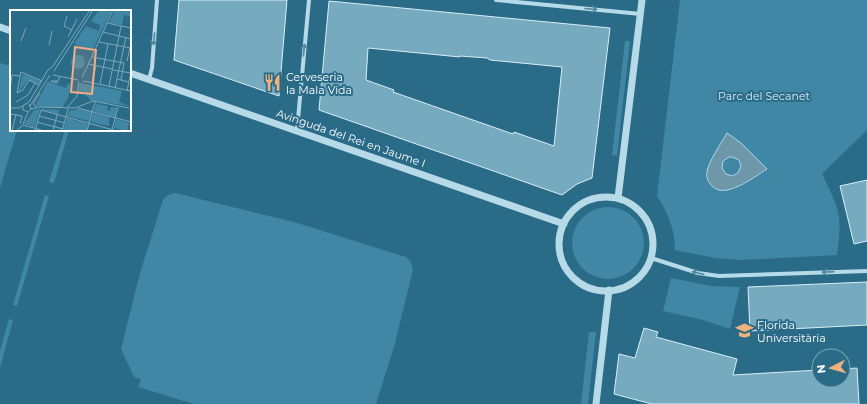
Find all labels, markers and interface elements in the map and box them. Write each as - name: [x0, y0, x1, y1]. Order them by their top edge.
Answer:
- one-way arrow: [584, 5, 597, 13]
- inset map: [10, 10, 131, 131]
- one-way arrow: [150, 32, 158, 45]
- one-way arrow: [301, 44, 308, 57]
- place label: Cerveseria la Mala Vida: [286, 70, 352, 97]
- restaurant icon: Cerveseria la Mala Vida: [263, 73, 283, 93]
- park label: Parc del Secanet: [718, 89, 811, 103]
- street label: Avinguda del Rei en Jaume I: [275, 106, 427, 170]
- one-way arrow: [692, 268, 705, 276]
- one-way arrow: [822, 269, 835, 276]
- place label: Florida Universitària: [757, 318, 826, 345]
- school or university icon: Florida Universitària: [734, 321, 754, 341]
- north arrow: [811, 348, 851, 388]
- text: N: [814, 364, 828, 374]

